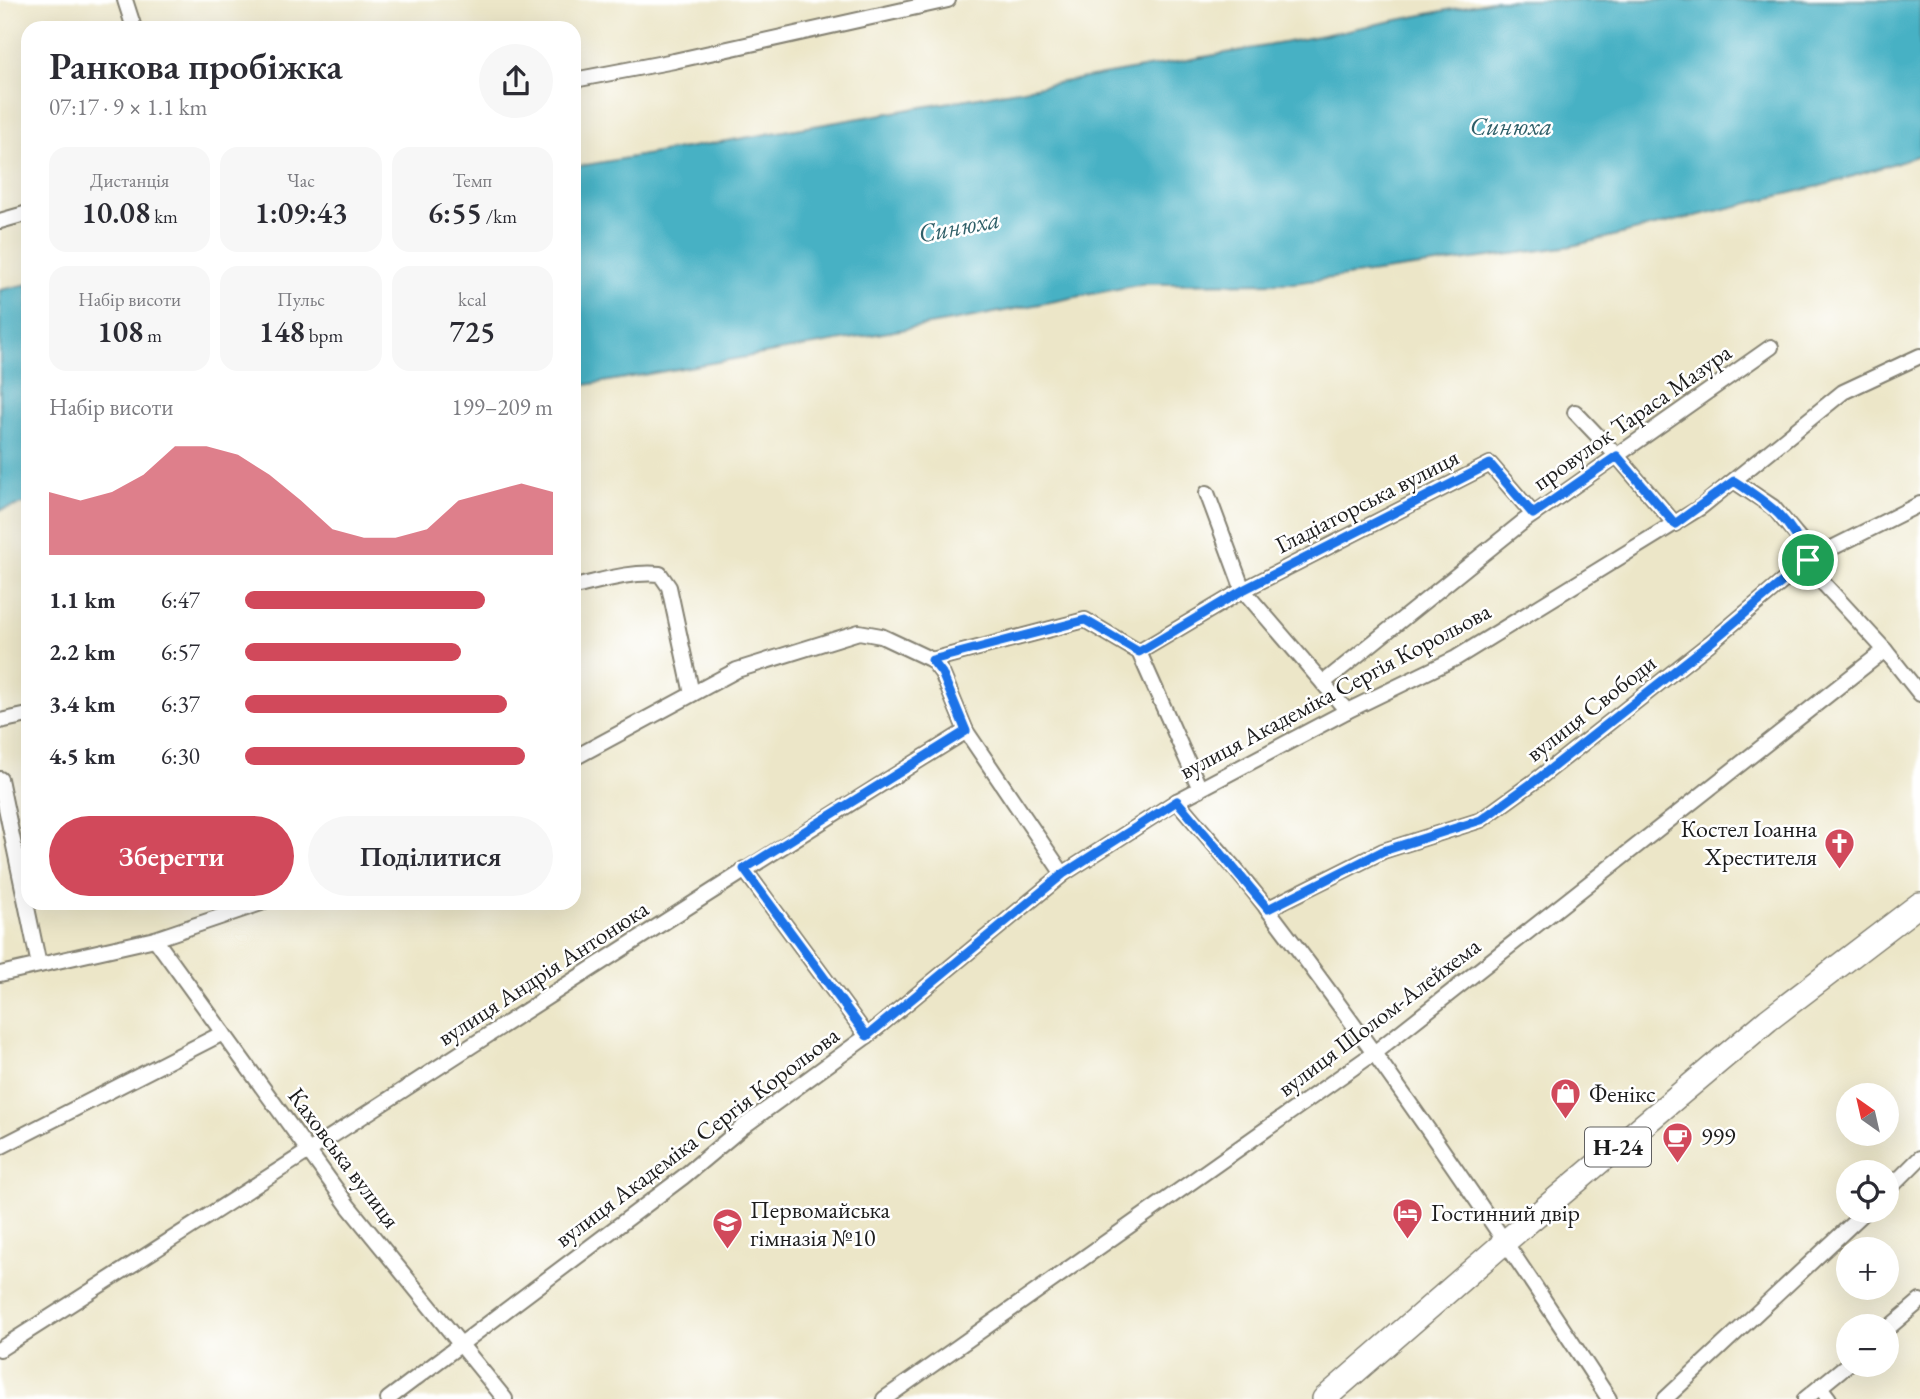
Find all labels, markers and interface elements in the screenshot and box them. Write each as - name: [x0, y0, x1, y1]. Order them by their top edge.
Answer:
- text: Ранкова пробіжка: [49, 41, 343, 90]
- button: share: [479, 44, 553, 118]
- text: 07:17 · 9 × 1.1 km: [49, 92, 207, 122]
- water label: Синюха: [1470, 109, 1552, 143]
- text: Дистанція: [90, 168, 169, 193]
- text: Час: [287, 168, 315, 193]
- text: Темп: [453, 168, 492, 193]
- text: 10.08: [82, 193, 150, 232]
- text: 1:09:43: [254, 193, 348, 232]
- text: 6:55: [428, 193, 482, 232]
- water label: Синюха: [915, 201, 1003, 251]
- text: km: [150, 204, 178, 229]
- text: /km: [482, 204, 517, 229]
- text: Набір висоти: [78, 287, 181, 312]
- text: Пульс: [277, 287, 325, 312]
- text: kcal: [458, 287, 487, 312]
- text: 108: [97, 312, 143, 351]
- text: 148: [259, 312, 305, 351]
- text: 725: [449, 312, 495, 351]
- text: m: [143, 323, 162, 348]
- text: bpm: [305, 323, 343, 348]
- street label: провулок Тараса Мазура: [1526, 336, 1737, 497]
- text: Набір висоти: [49, 392, 173, 422]
- text: 199–209 m: [452, 392, 553, 422]
- street label: Гладіаторська вулиця: [1270, 441, 1464, 560]
- pin: [1778, 530, 1838, 590]
- icon: arrive: [1789, 541, 1827, 579]
- text: 1.1 km: [49, 585, 116, 615]
- text: 6:47: [161, 585, 200, 615]
- street label: вулиця Академіка Сергія Корольова: [1174, 595, 1496, 786]
- text: 2.2 km: [49, 637, 116, 667]
- text: 6:57: [161, 637, 200, 667]
- street label: вулиця Свободи: [1519, 647, 1662, 768]
- text: 3.4 km: [49, 689, 116, 719]
- text: 6:37: [161, 689, 200, 719]
- text: 4.5 km: [49, 741, 116, 771]
- text: 6:30: [161, 741, 200, 771]
- place label: Костел Іоанна Хрестителя: [1681, 813, 1817, 872]
- button: Зберегти: [49, 816, 294, 896]
- button: Поділитися: [308, 816, 553, 896]
- church icon: Костел Іоанна Хрестителя: [1823, 826, 1857, 870]
- street label: вулиця Андрія Антонюка: [431, 892, 654, 1052]
- street label: вулиця Шолом-Алейхема: [1271, 930, 1487, 1103]
- street label: вулиця Академіка Сергія Корольова: [548, 1019, 845, 1254]
- shop icon: Фенікс: [1549, 1077, 1583, 1121]
- place label: Фенікс: [1589, 1078, 1656, 1109]
- street label: Каховська вулиця: [281, 1081, 408, 1235]
- north arrow: [1836, 1083, 1899, 1146]
- map controls: [1836, 1083, 1899, 1377]
- cafe icon: 999: [1661, 1120, 1695, 1164]
- place label: 999: [1701, 1121, 1736, 1152]
- road number: Н-24: [1585, 1128, 1651, 1166]
- button: locate: [1836, 1160, 1899, 1223]
- place label: Первомайська гімназія №10: [750, 1194, 891, 1253]
- hotel icon: Гостинний двір: [1391, 1196, 1425, 1240]
- place label: Гостинний двір: [1431, 1197, 1580, 1228]
- school or university icon: Первомайська гімназія №10: [710, 1207, 744, 1251]
- button: +: [1836, 1237, 1899, 1300]
- button: −: [1836, 1314, 1899, 1377]

